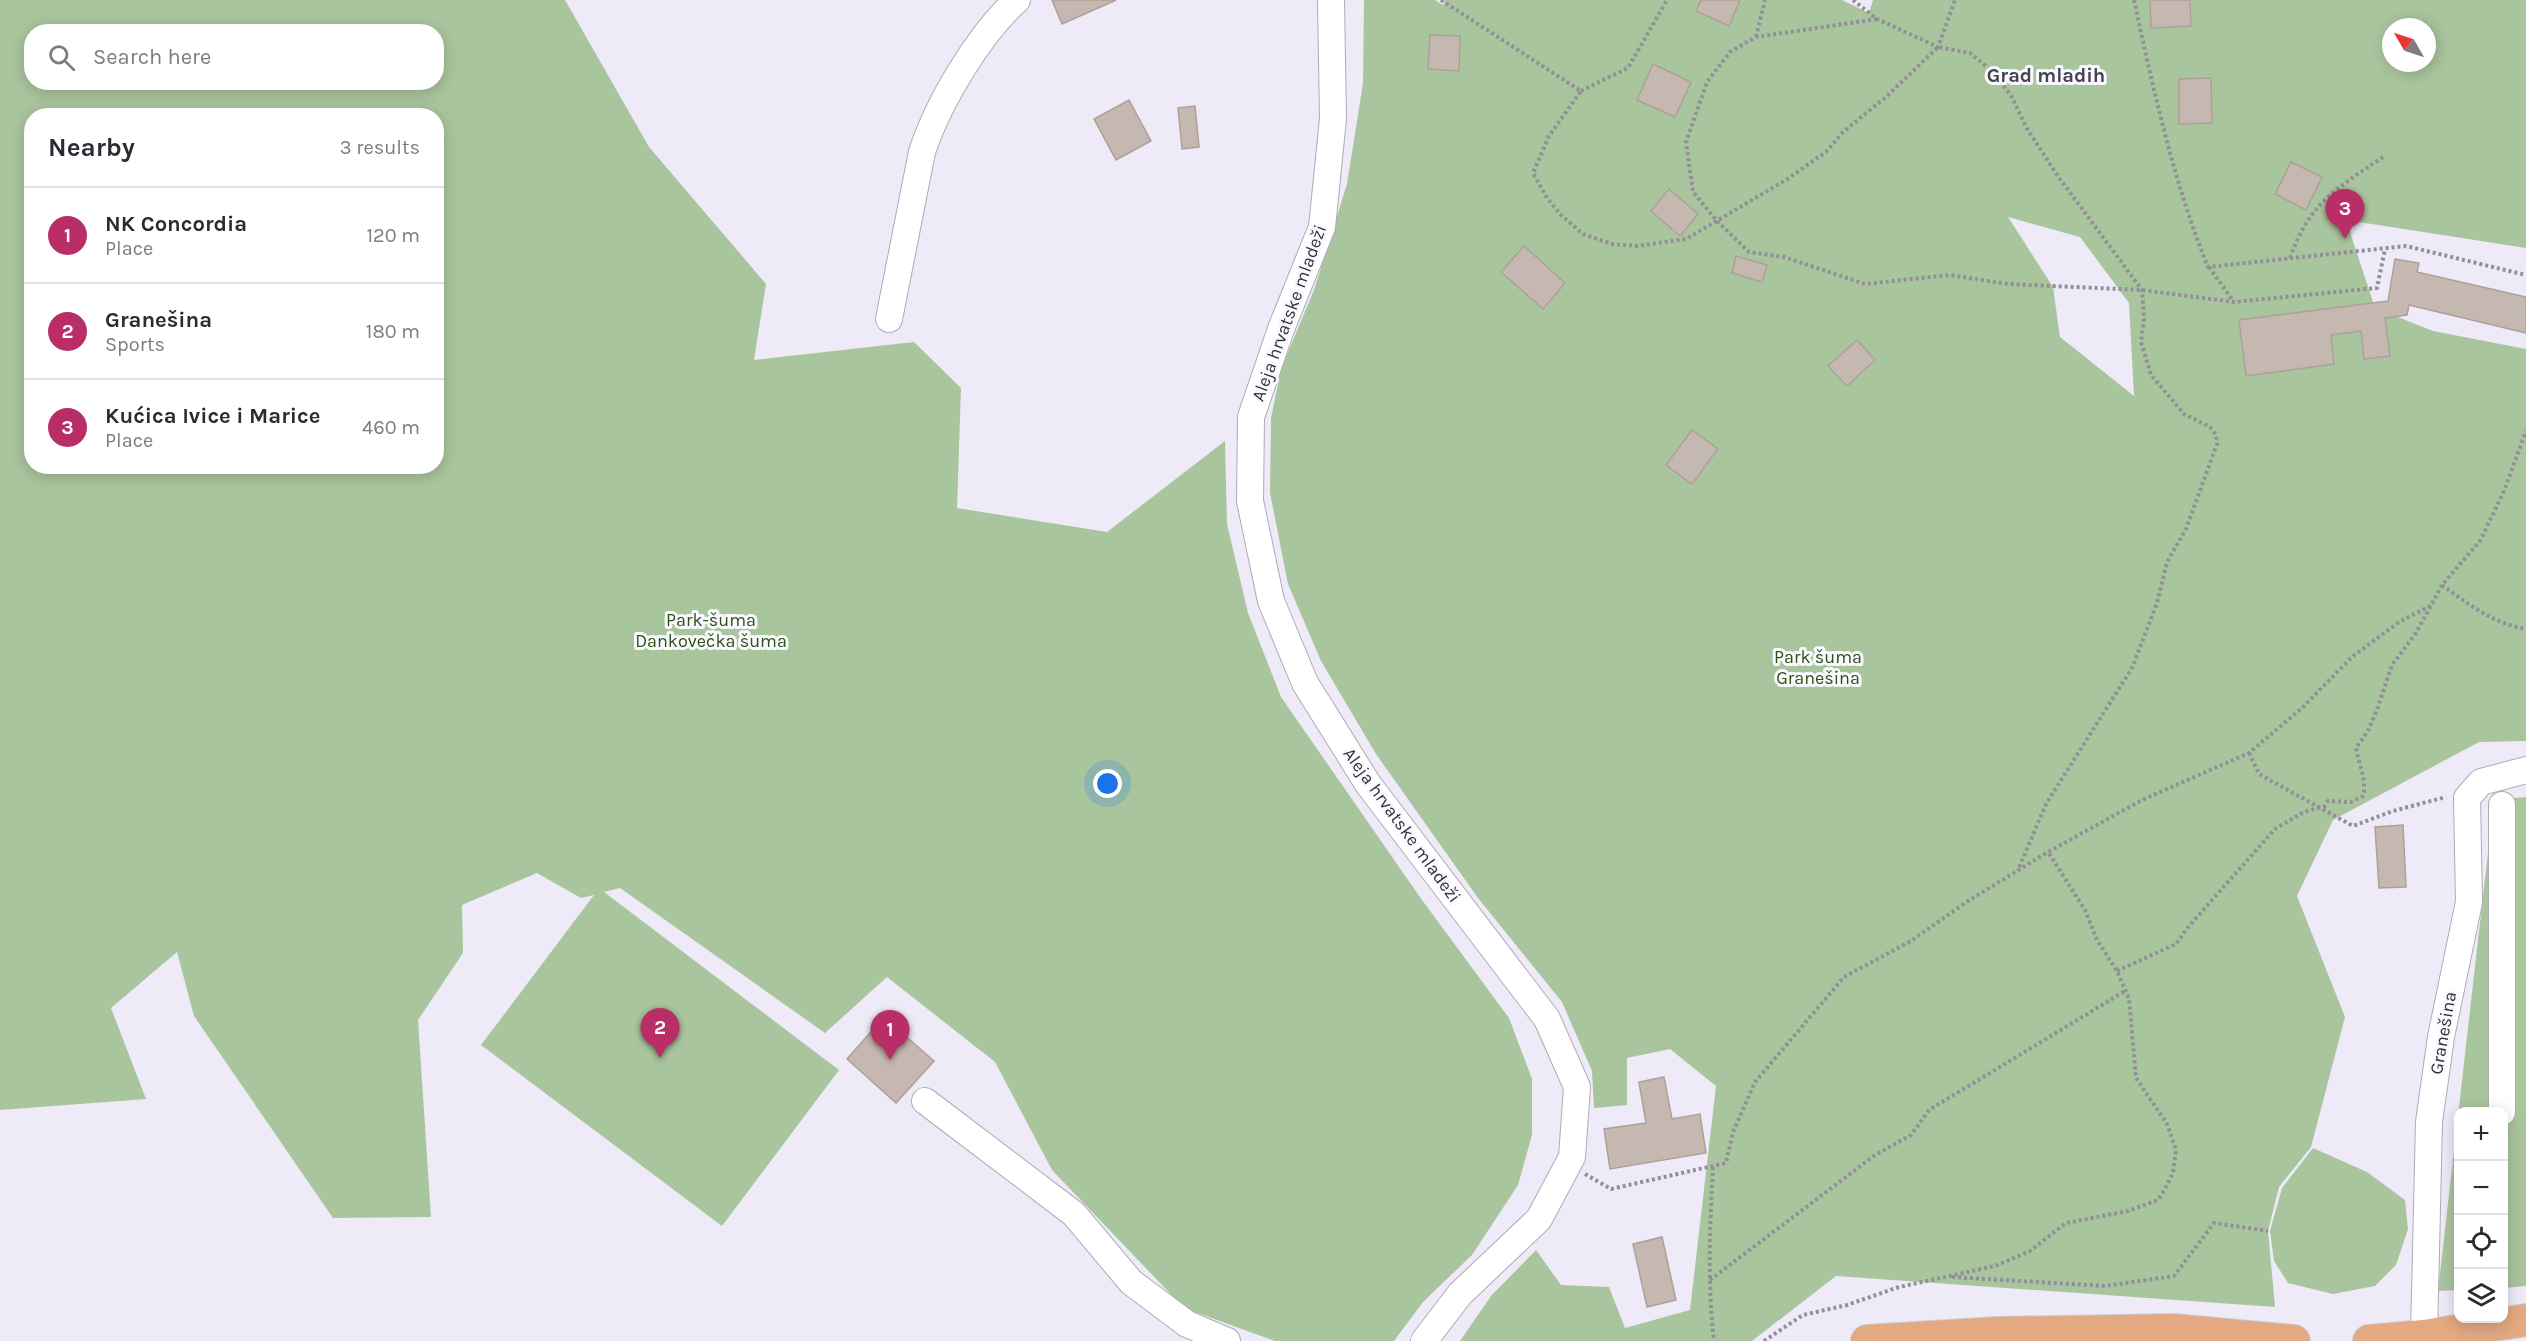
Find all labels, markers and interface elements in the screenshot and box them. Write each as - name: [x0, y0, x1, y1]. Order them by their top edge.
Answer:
- north arrow: [2382, 18, 2436, 72]
- search box: [24, 24, 444, 90]
- icon: search: [45, 41, 78, 74]
- text: Search here: [93, 44, 211, 70]
- district label: Grad mladih: [1987, 64, 2105, 87]
- text: Nearby: [48, 132, 135, 163]
- text: 3 results: [340, 136, 420, 159]
- pin: 3: [2326, 190, 2364, 239]
- text: NK Concordia: [105, 211, 247, 237]
- street label: Aleja hrvatske mladeži: [1247, 222, 1331, 404]
- text: 1: [64, 224, 71, 247]
- text: 120 m: [366, 224, 420, 247]
- text: Place: [105, 237, 153, 260]
- text: Granešina: [105, 307, 212, 333]
- text: 2: [61, 320, 74, 343]
- text: 180 m: [366, 320, 420, 343]
- text: Sports: [105, 333, 165, 356]
- text: Kućica Ivice i Marice: [105, 403, 320, 429]
- text: 3: [61, 416, 74, 439]
- text: 460 m: [362, 416, 420, 439]
- text: Place: [105, 429, 153, 452]
- park label: Park-šuma Dankovečka šuma: [635, 609, 787, 652]
- park label: Park šuma Granešina: [1774, 646, 1862, 689]
- street label: Aleja hrvatske mladeži: [1338, 743, 1466, 907]
- your location: [1093, 769, 1122, 798]
- street label: Granešina: [2425, 990, 2461, 1076]
- pin: 2: [640, 1008, 680, 1058]
- pin: 1: [870, 1010, 910, 1060]
- map controls: [2454, 1107, 2508, 1323]
- button: +: [2454, 1107, 2508, 1161]
- button: −: [2454, 1161, 2508, 1215]
- button: locate: [2454, 1215, 2508, 1269]
- button: layers: [2454, 1269, 2508, 1323]

